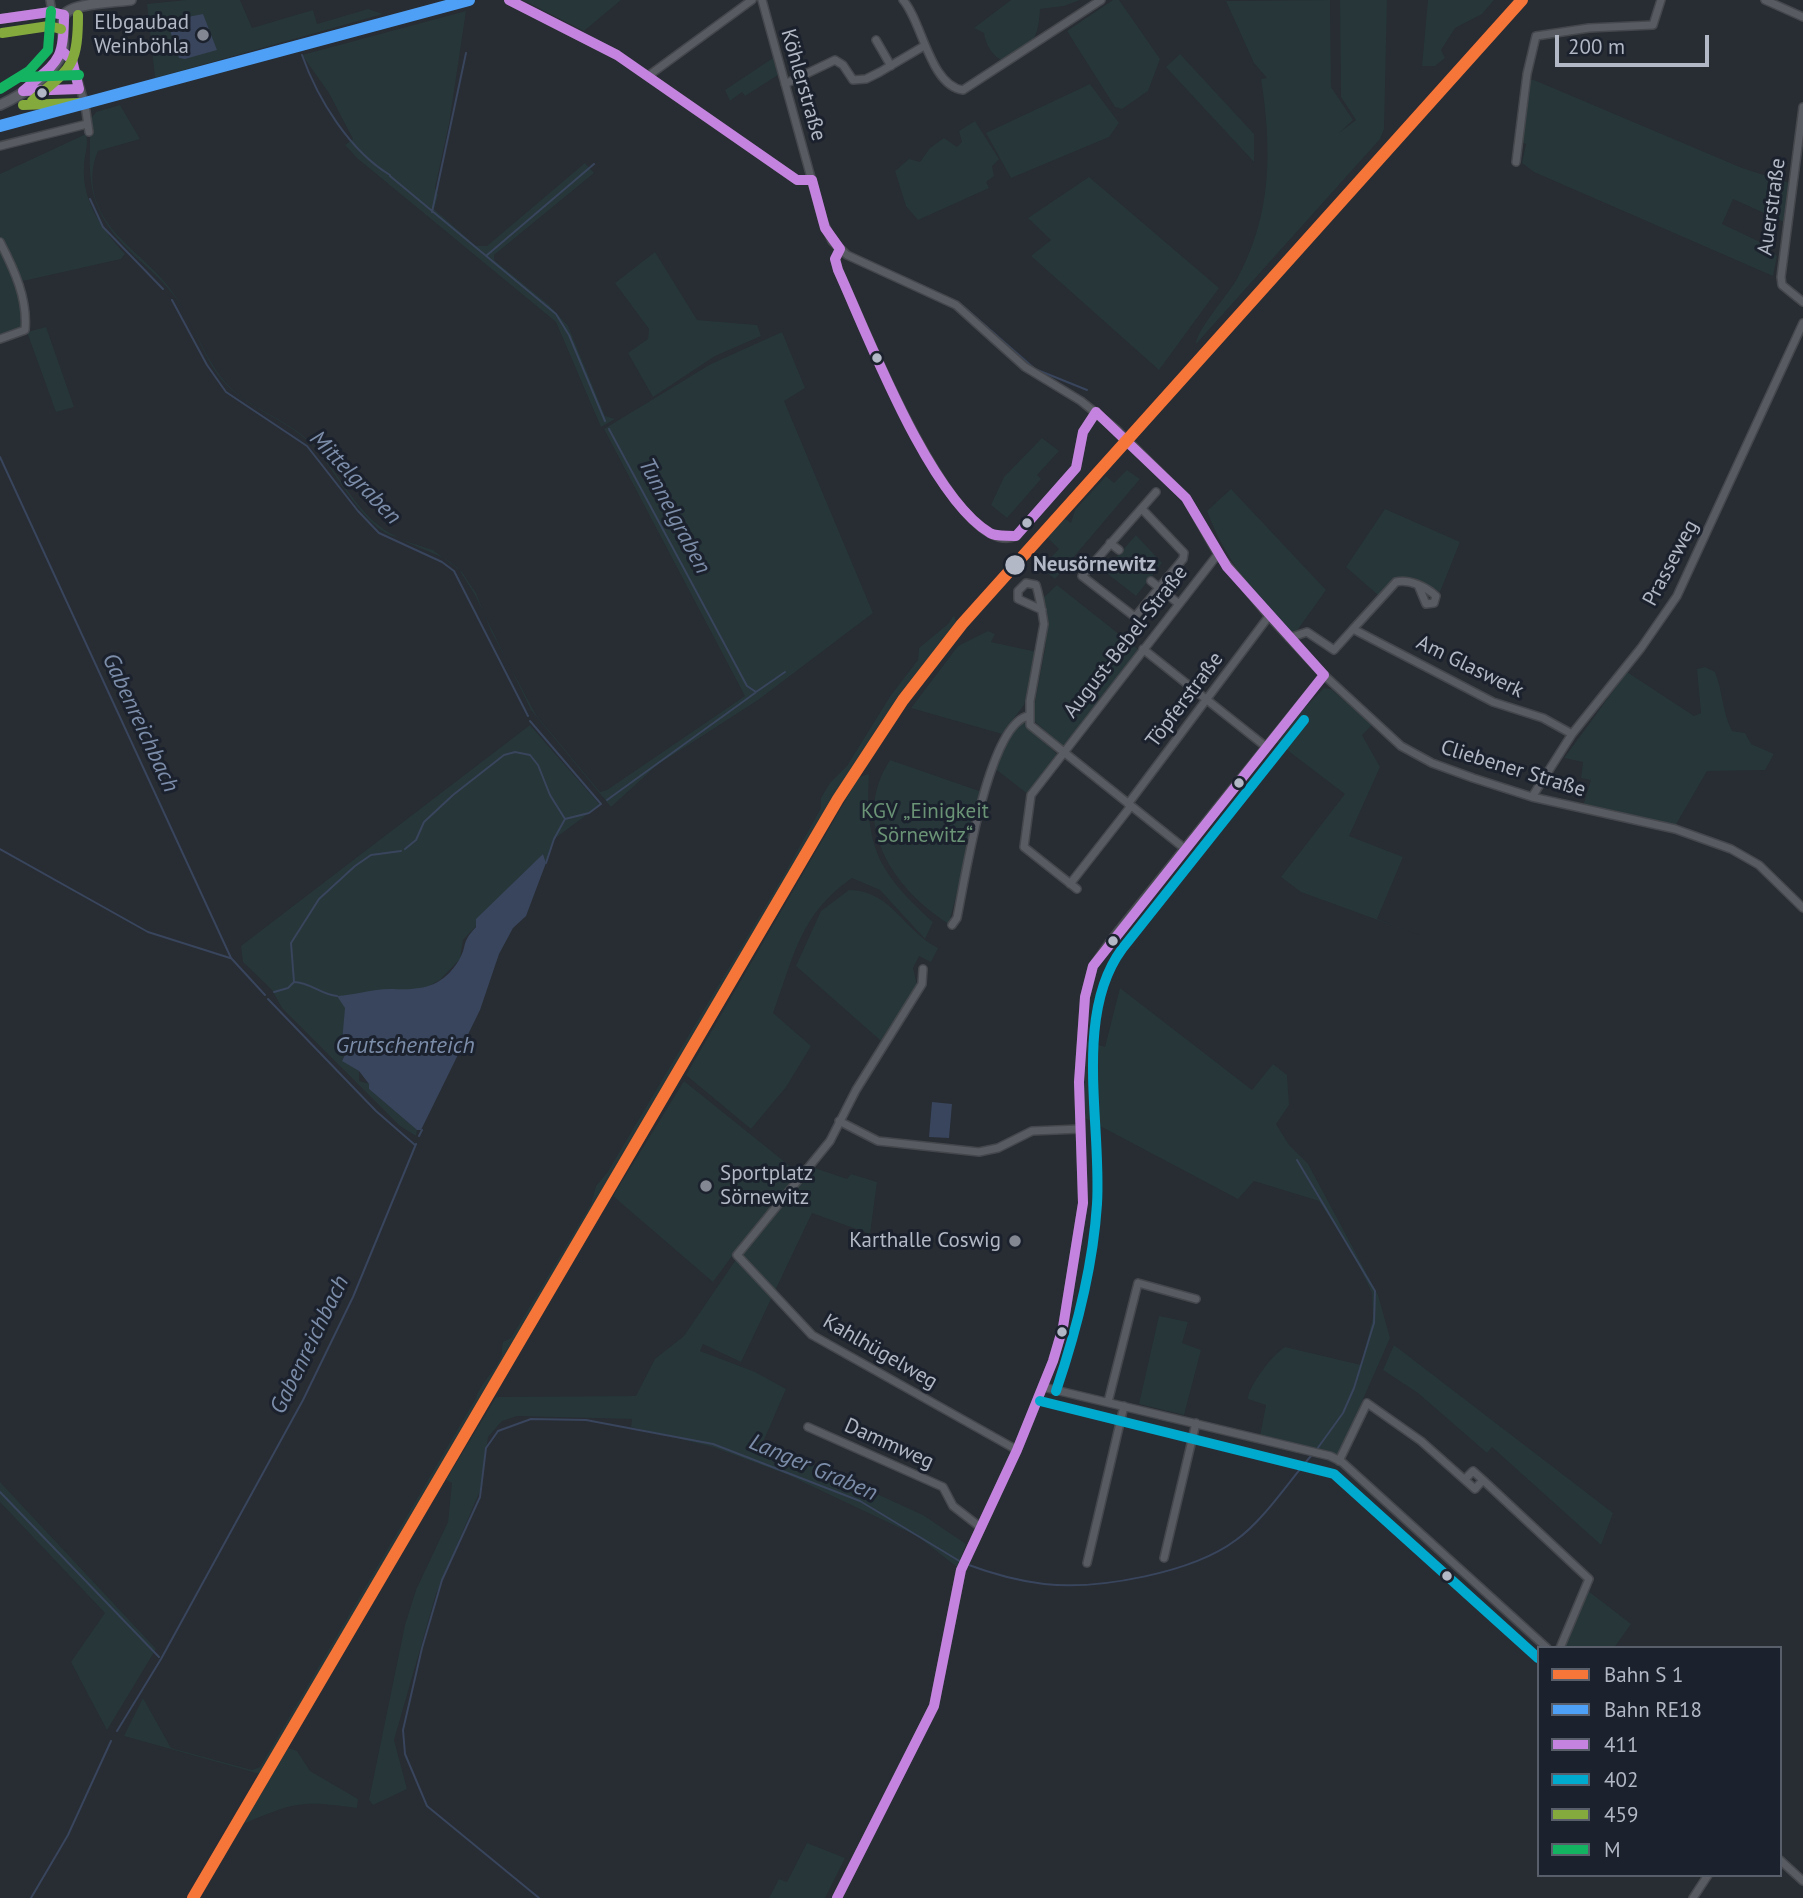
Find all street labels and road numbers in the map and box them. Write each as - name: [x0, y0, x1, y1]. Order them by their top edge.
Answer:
- street label: Köhlerstraße: [775, 26, 831, 144]
- street label: Auerstraße: [1753, 157, 1791, 257]
- street label: Prasseweg: [1638, 516, 1704, 610]
- street label: August-Bebel-Straße: [1059, 561, 1193, 723]
- street label: Am Glaswerk: [1412, 630, 1528, 704]
- street label: Töpferstraße: [1141, 647, 1229, 753]
- street label: Cliebener Straße: [1437, 735, 1589, 803]
- street label: Kahlhügelweg: [818, 1309, 942, 1395]
- street label: Dammweg: [840, 1413, 938, 1475]

